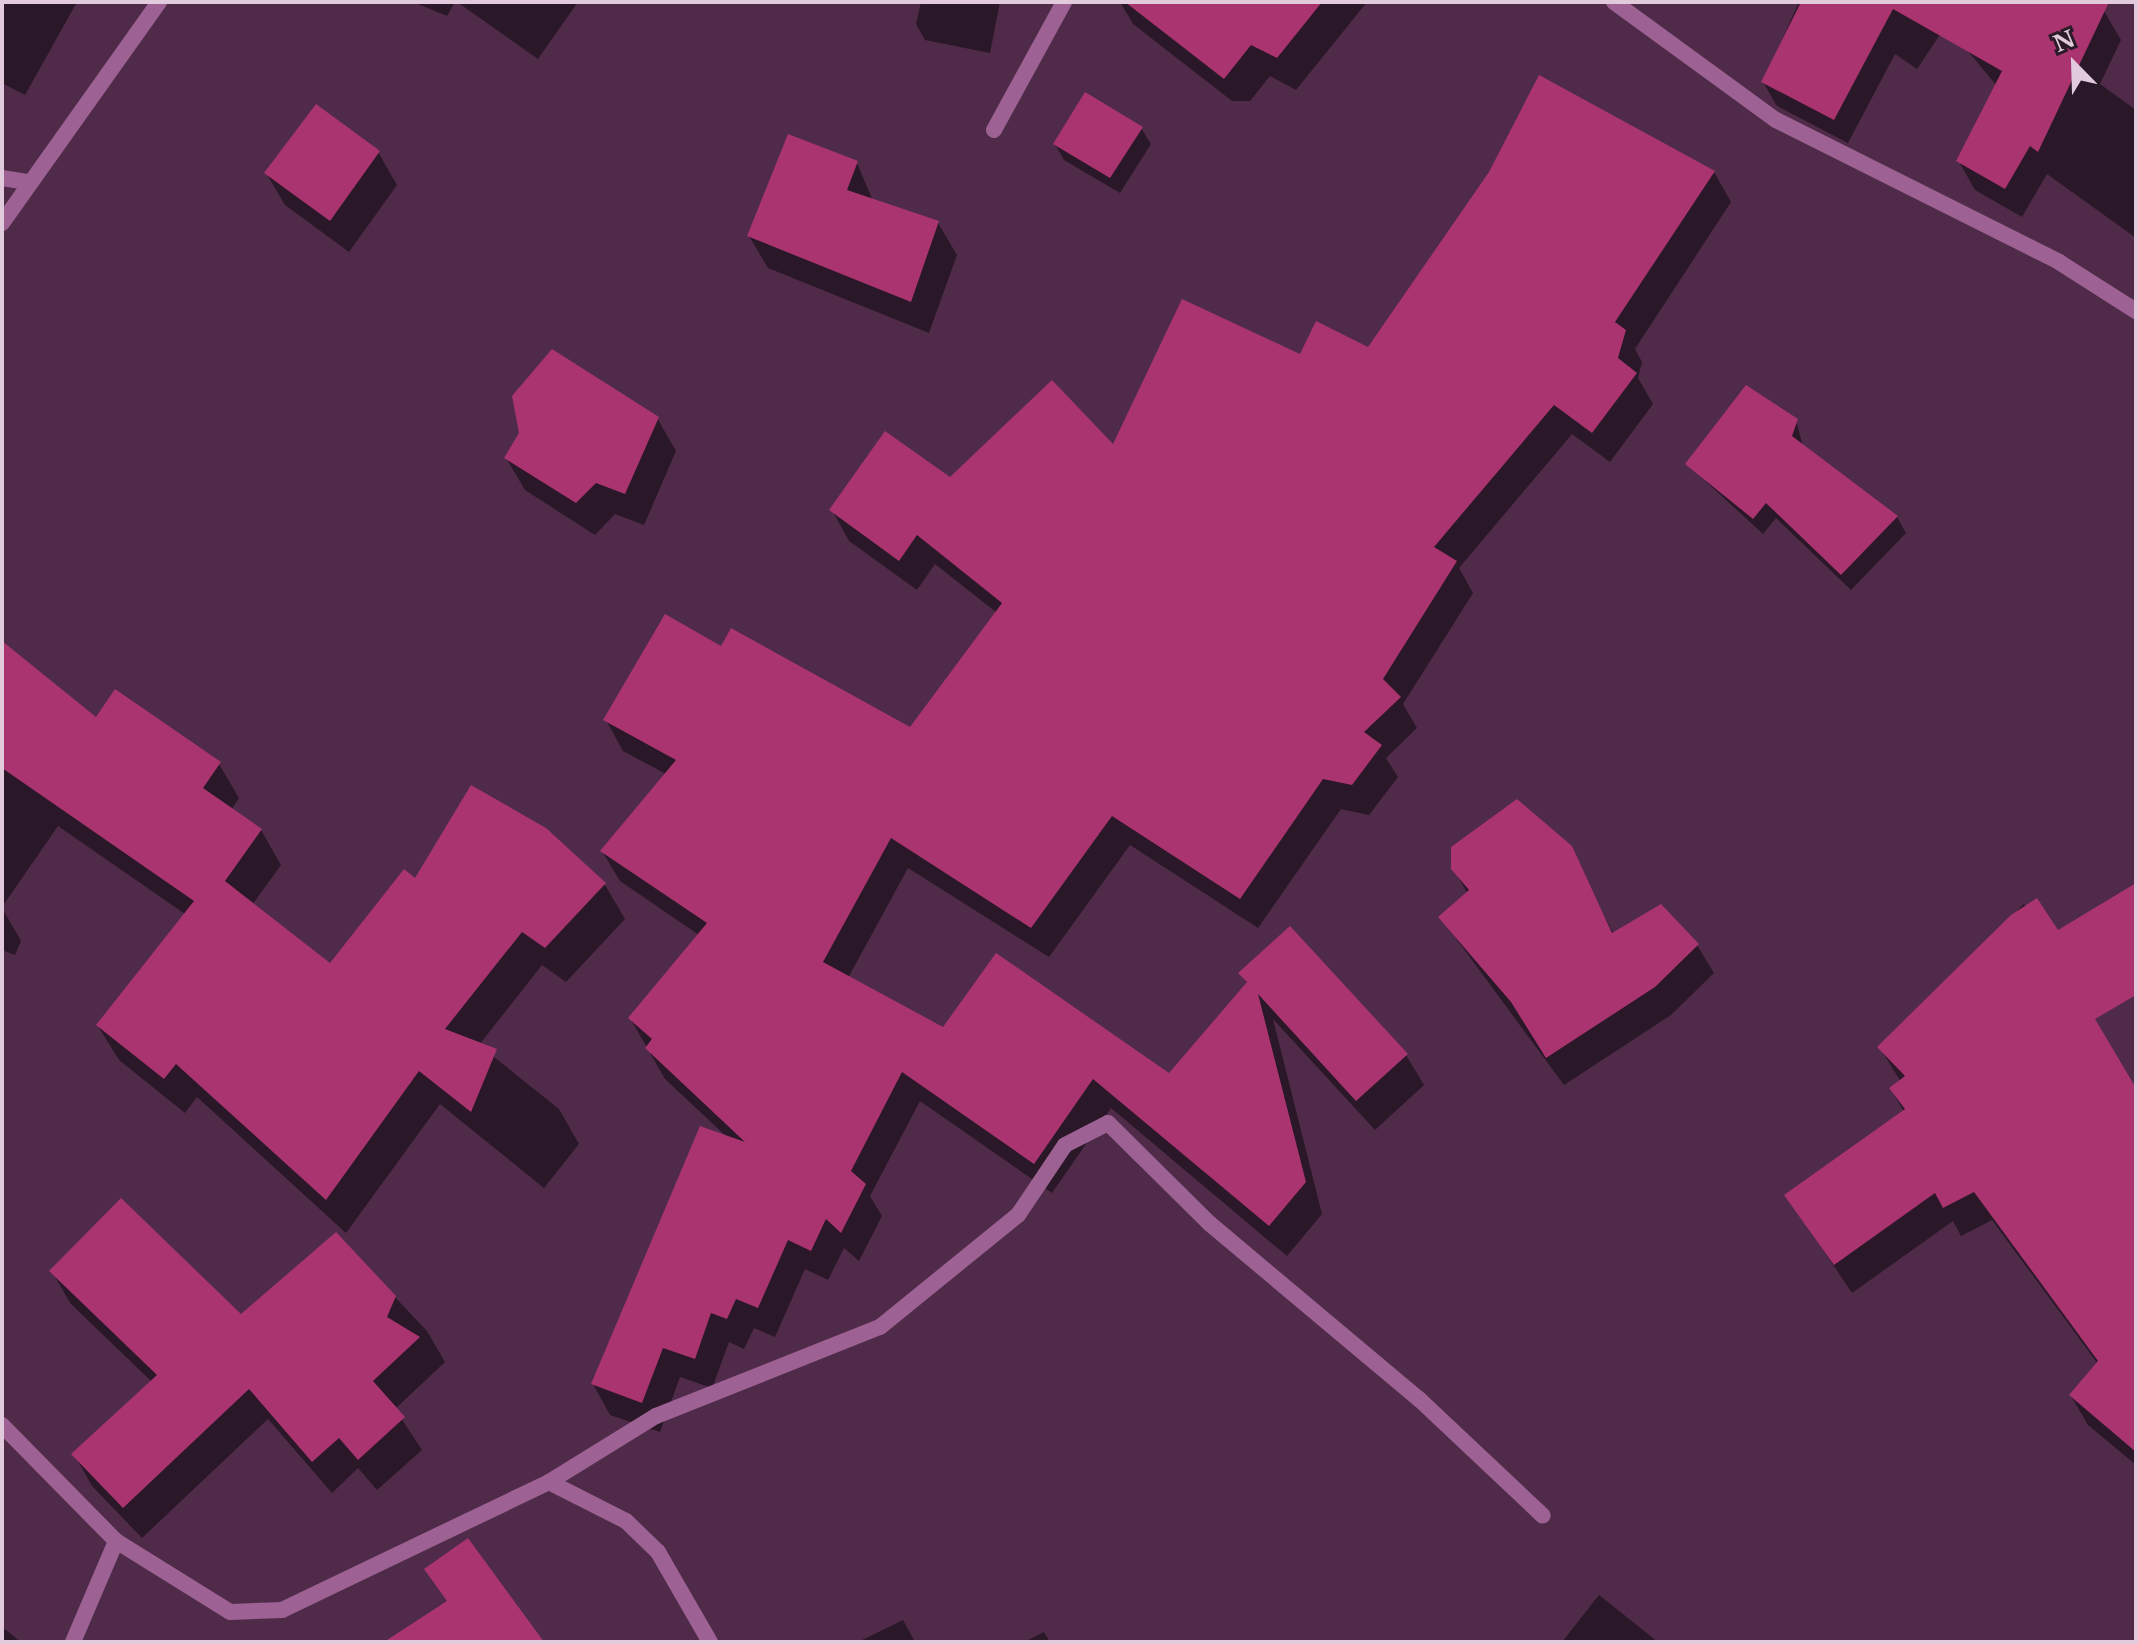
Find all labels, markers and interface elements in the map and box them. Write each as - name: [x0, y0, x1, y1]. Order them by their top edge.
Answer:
- north arrow: [2034, 24, 2114, 104]
- text: N: [2050, 25, 2079, 58]

